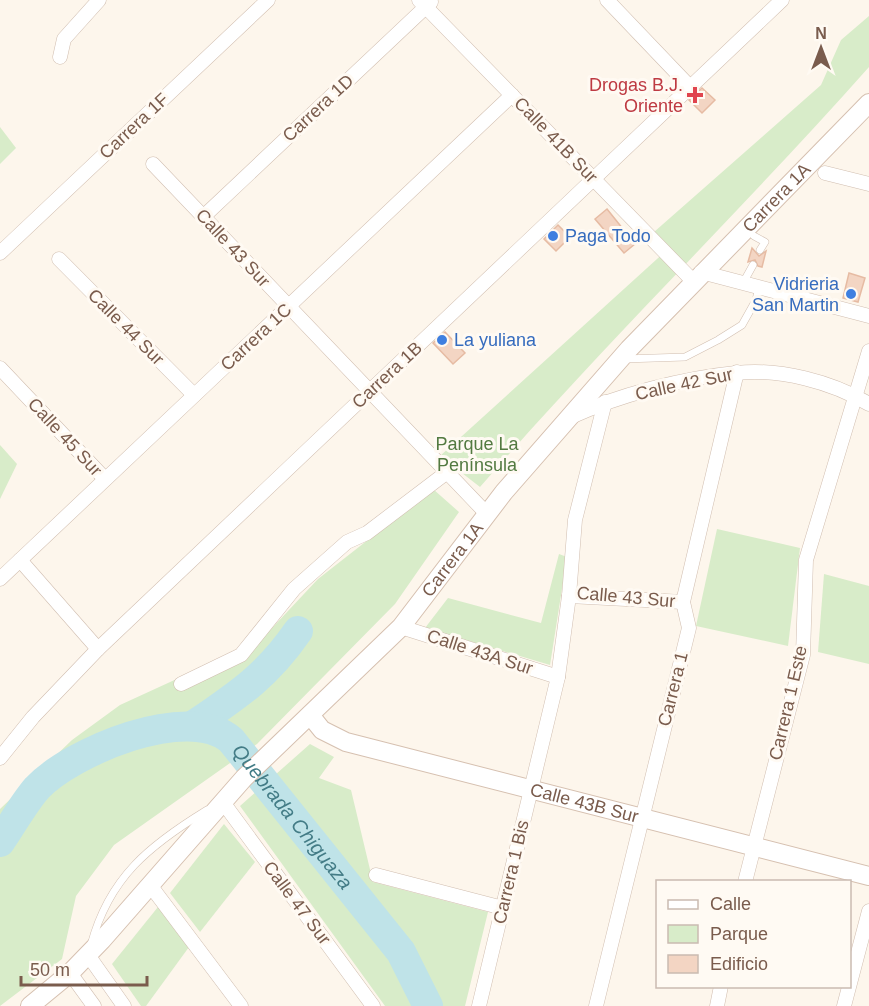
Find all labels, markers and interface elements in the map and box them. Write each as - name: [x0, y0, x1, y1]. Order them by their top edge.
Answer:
- north arrow: [791, 18, 851, 78]
- text: N: [815, 25, 827, 42]
- street label: Carrera 1D: [279, 70, 357, 146]
- place label: Drogas B.J. Oriente: [589, 75, 683, 116]
- marker: Drogas B.J. Oriente: [688, 88, 702, 102]
- street label: Carrera 1F: [95, 89, 173, 163]
- street label: Calle 41B Sur: [510, 93, 602, 187]
- street label: Carrera 1A: [739, 159, 814, 236]
- street label: Calle 43 Sur: [192, 205, 274, 291]
- place label: Paga Todo: [565, 226, 651, 246]
- marker: Paga Todo: [546, 229, 560, 243]
- place label: Vidrieria San Martin: [752, 274, 840, 315]
- street label: Calle 44 Sur: [84, 285, 168, 369]
- marker: Vidrieria San Martin: [844, 287, 858, 301]
- street label: Carrera 1C: [217, 299, 295, 375]
- place label: La yuliana: [454, 330, 537, 350]
- marker: La yuliana: [435, 333, 449, 347]
- street label: Carrera 1B: [348, 338, 426, 412]
- street label: Calle 42 Sur: [633, 364, 735, 404]
- street label: Calle 45 Sur: [24, 394, 106, 480]
- park label: Parque La Península: [435, 434, 520, 475]
- street label: Carrera 1A: [418, 518, 487, 601]
- street label: Calle 43 Sur: [576, 583, 676, 611]
- street label: Calle 43A Sur: [425, 625, 535, 679]
- street label: Carrera 1 Este: [765, 644, 811, 762]
- street label: Carrera 1: [654, 650, 692, 728]
- water label: Quebrada Chiguaza: [228, 740, 357, 893]
- street label: Calle 43B Sur: [528, 780, 641, 827]
- street label: Carrera 1 Bis: [489, 818, 533, 926]
- street label: Calle 47 Sur: [259, 857, 335, 949]
- legend: [656, 880, 851, 988]
- text: Calle: [710, 894, 751, 914]
- text: Parque: [710, 924, 768, 944]
- scale bar: [21, 949, 147, 987]
- text: Edificio: [710, 954, 768, 974]
- text: 50 m: [30, 960, 70, 980]

